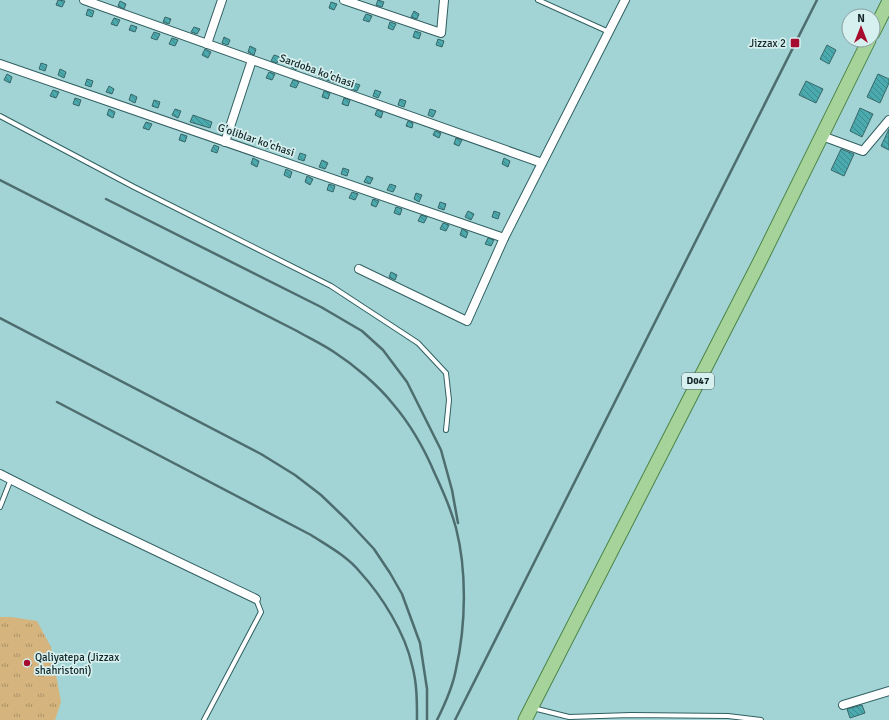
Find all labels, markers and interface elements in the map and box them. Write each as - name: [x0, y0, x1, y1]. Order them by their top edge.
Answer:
- north arrow: [841, 8, 881, 48]
- text: N: [857, 12, 865, 25]
- place label: Jizzax 2: [749, 37, 786, 50]
- marker: Jizzax 2: [789, 37, 801, 49]
- street label: Sardoba ko'chasi: [278, 51, 356, 91]
- street label: G'oliblar ko'chasi: [216, 121, 296, 159]
- road number: D047: [682, 373, 714, 389]
- place label: Qaliyatepa (Jizzax shahristoni): [35, 651, 119, 677]
- marker: Qaliyatepa (Jizzax shahristoni): [22, 658, 32, 668]

